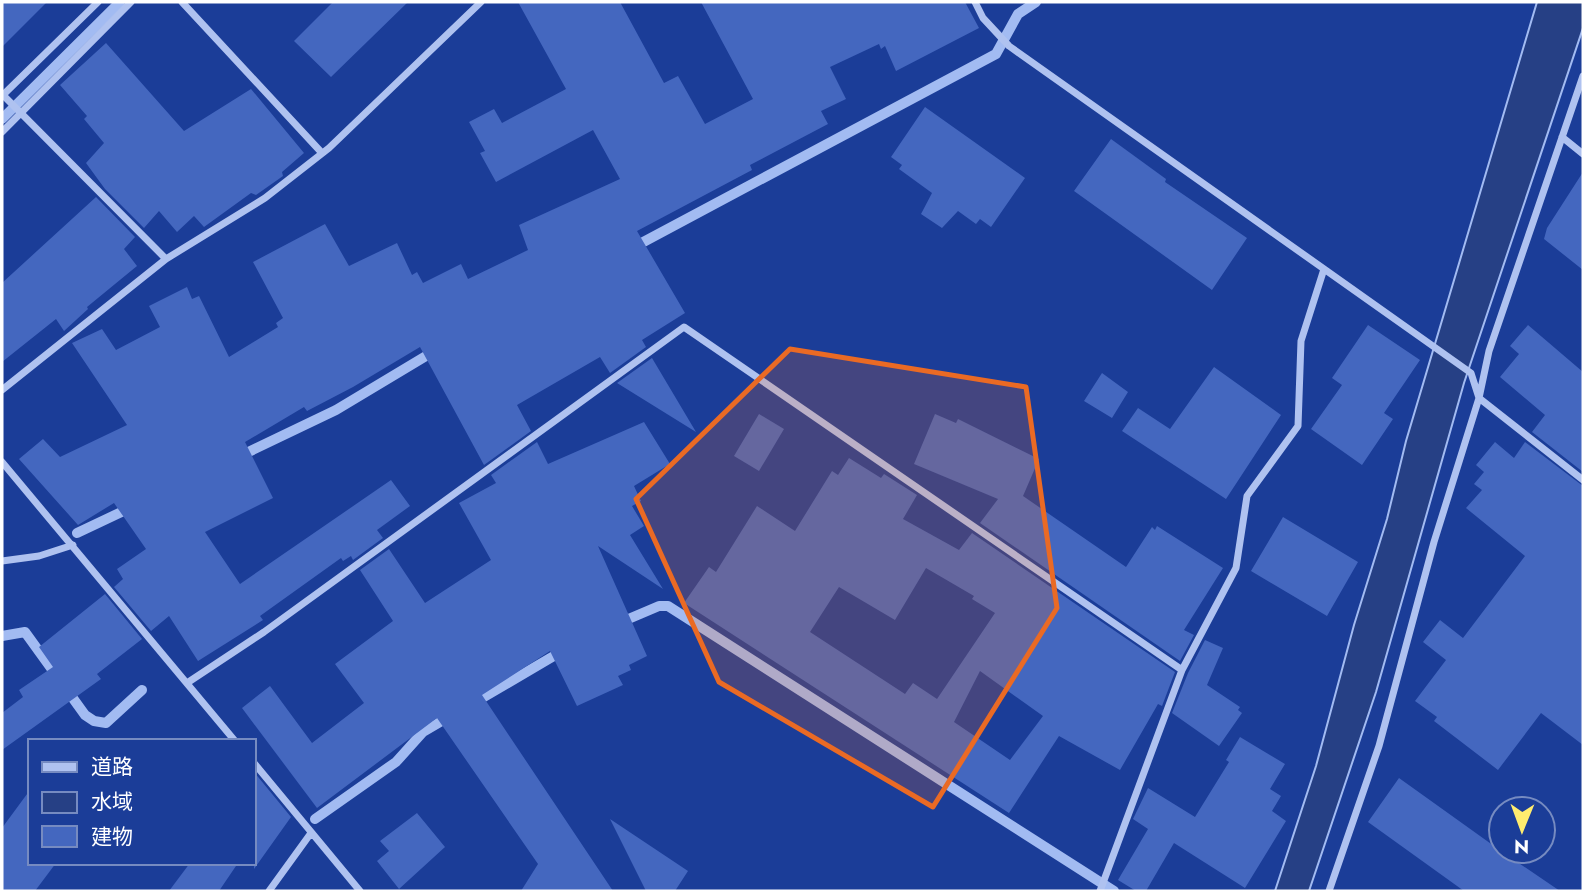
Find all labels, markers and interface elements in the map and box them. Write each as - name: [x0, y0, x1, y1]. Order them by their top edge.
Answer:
- legend: [28, 739, 256, 865]
- text: 道路: [91, 752, 133, 782]
- text: 水域: [91, 787, 133, 817]
- north arrow: [1487, 795, 1557, 865]
- text: 建物: [91, 822, 133, 852]
- text: N: [1514, 833, 1529, 860]

